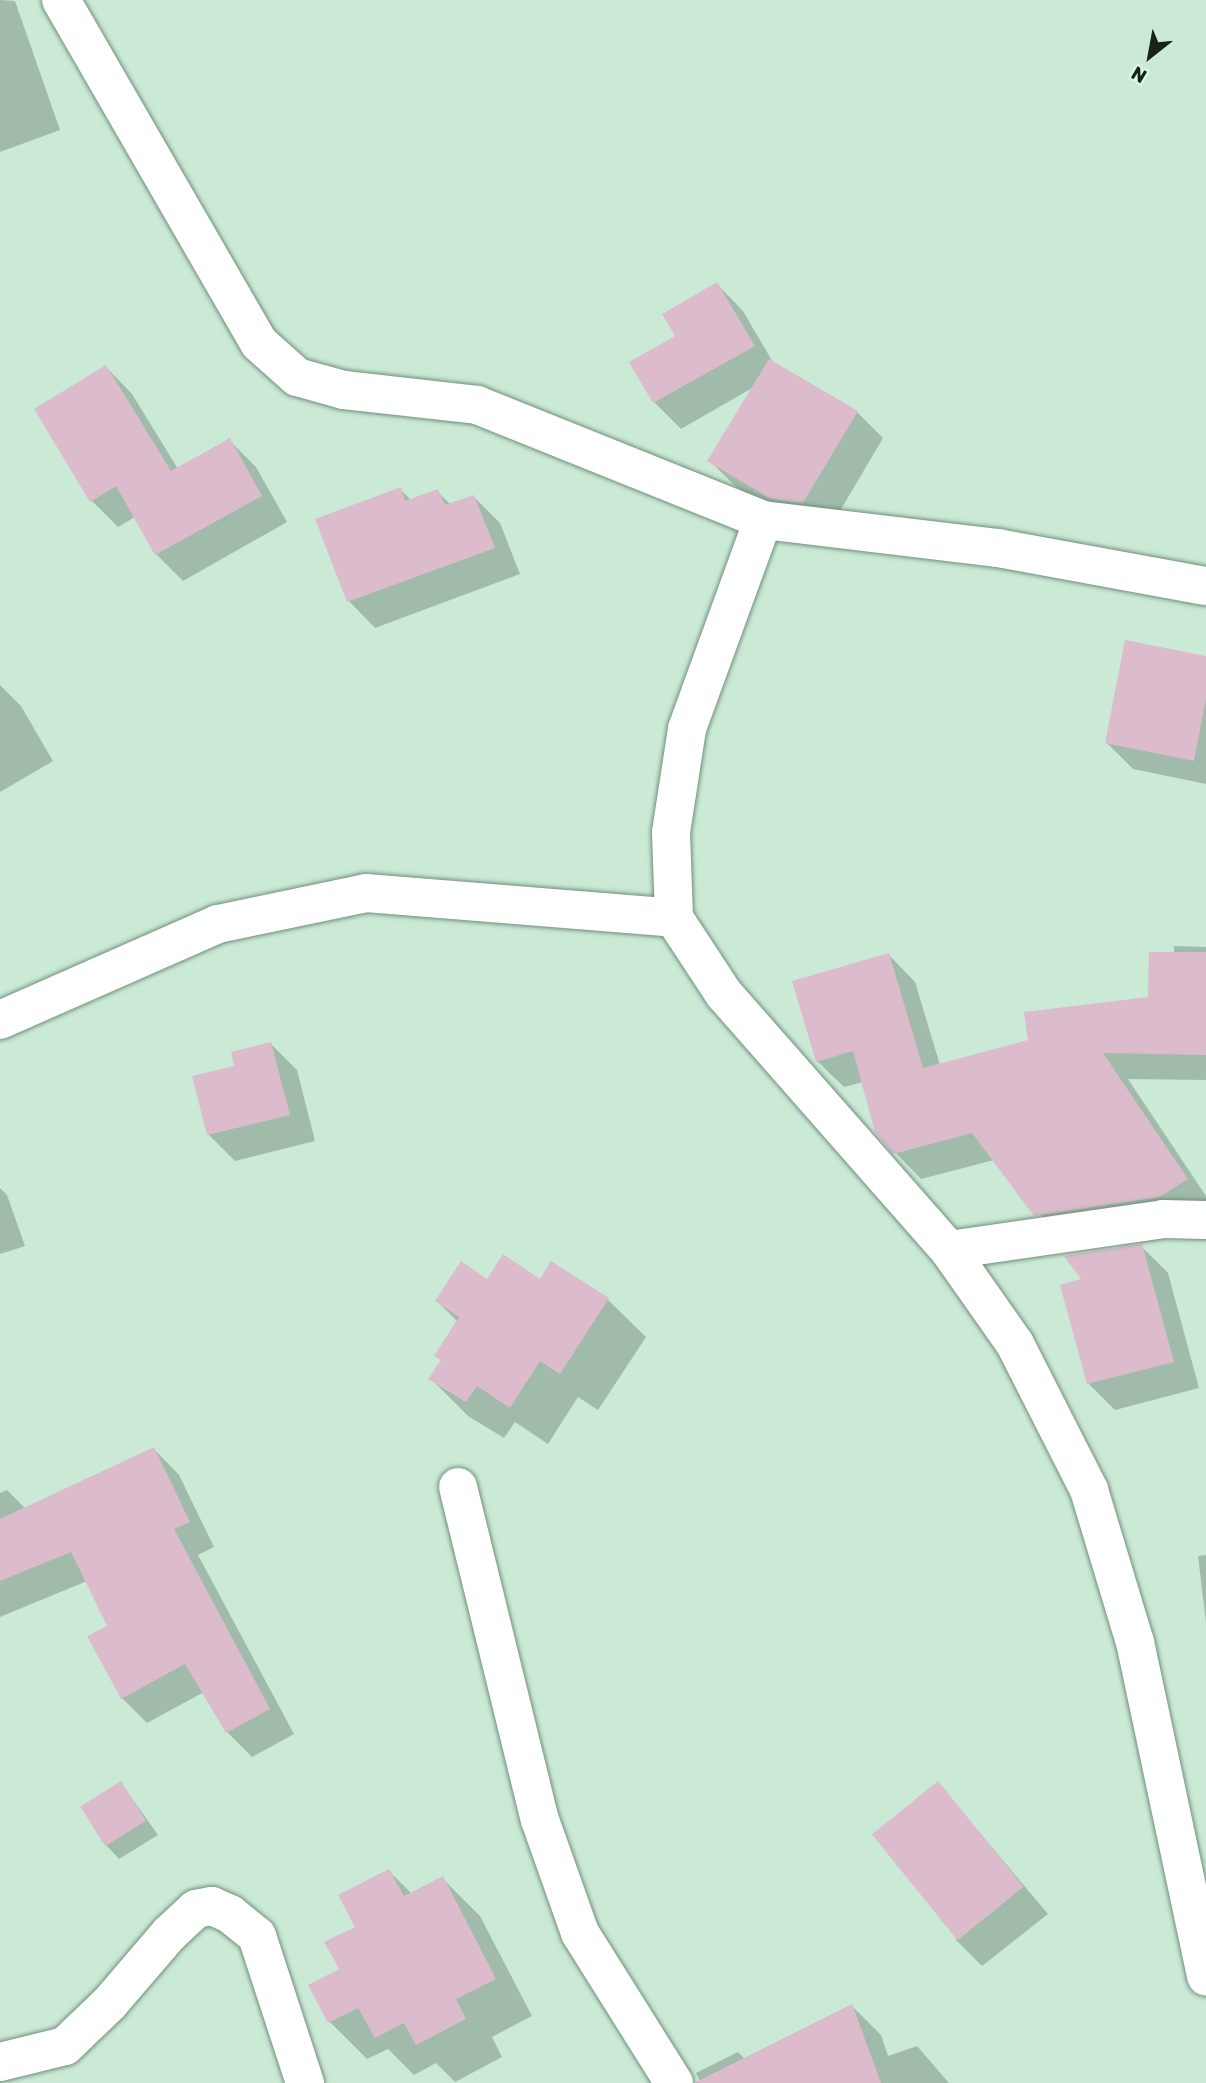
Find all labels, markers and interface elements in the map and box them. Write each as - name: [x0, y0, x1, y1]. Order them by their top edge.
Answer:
- north arrow: [1115, 21, 1185, 91]
- text: N: [1127, 61, 1151, 88]

